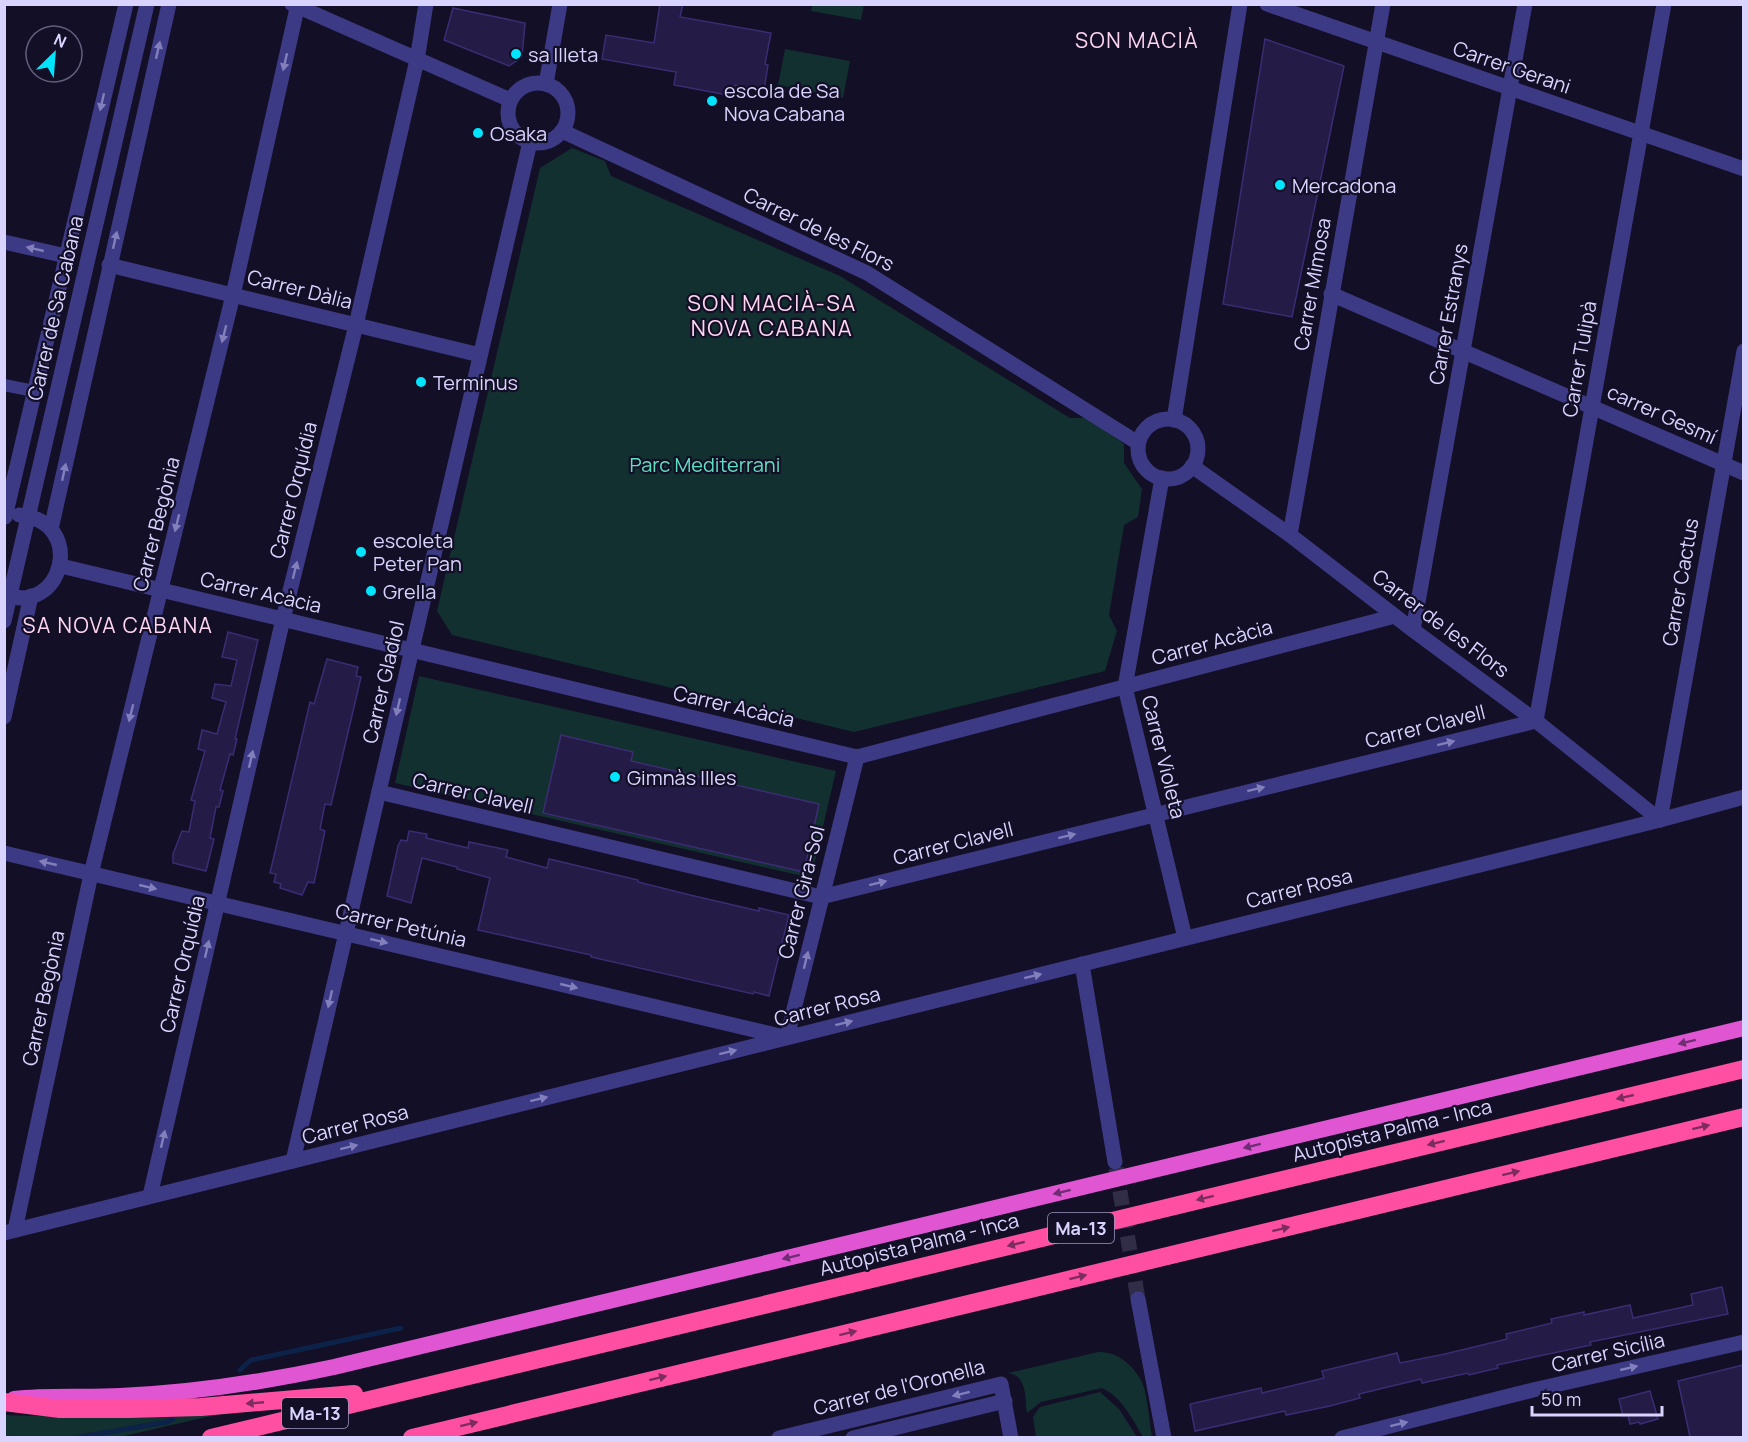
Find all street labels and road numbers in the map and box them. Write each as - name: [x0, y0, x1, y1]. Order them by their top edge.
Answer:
- street label: Carrer Gerani: [1450, 34, 1574, 100]
- street label: Carrer de les Flors: [739, 181, 899, 277]
- street label: Carrer de Sa Cabana: [21, 213, 89, 403]
- street label: Carrer Mimosa: [1287, 216, 1337, 352]
- street label: Carrer Estranys: [1422, 241, 1474, 387]
- street label: Carrer Dàlia: [245, 263, 355, 315]
- street label: Carrer Tulipà: [1555, 299, 1603, 419]
- street label: carrer Gesmí: [1603, 378, 1721, 450]
- street label: Carrer Orquídia: [263, 419, 323, 561]
- street label: Carrer Begònia: [126, 454, 186, 594]
- street label: Carrer Cactus: [1655, 516, 1705, 648]
- street label: Carrer de les Flors: [1367, 563, 1515, 683]
- street label: Carrer Acàcia: [198, 565, 324, 619]
- street label: Carrer Acàcia: [1149, 613, 1275, 671]
- street label: Carrer Gladiol: [356, 618, 410, 746]
- street label: Carrer Acàcia: [671, 679, 797, 733]
- street label: Carrer Violeta: [1136, 693, 1192, 821]
- street label: Carrer Clavell: [1362, 698, 1488, 754]
- street label: Carrer Clavell: [410, 766, 536, 820]
- street label: Carrer Clavell: [890, 815, 1016, 871]
- street label: Carrer Gira-Sol: [771, 823, 831, 961]
- street label: Carrer Rosa: [1243, 862, 1355, 914]
- street label: Carrer Orquídia: [153, 893, 211, 1035]
- street label: Carrer Petúnia: [333, 897, 469, 953]
- street label: Carrer Begònia: [15, 928, 71, 1068]
- street label: Carrer Rosa: [771, 980, 883, 1032]
- street label: Autopista Palma - Inca: [1289, 1092, 1495, 1168]
- street label: Carrer Rosa: [299, 1098, 411, 1150]
- street label: Autopista Palma - Inca: [816, 1206, 1022, 1282]
- road number: Ma-13: [1048, 1213, 1114, 1243]
- street label: Carrer Sicília: [1549, 1326, 1667, 1378]
- street label: Carrer de l'Oronella: [810, 1353, 988, 1421]
- road number: Ma-13: [282, 1398, 348, 1428]

